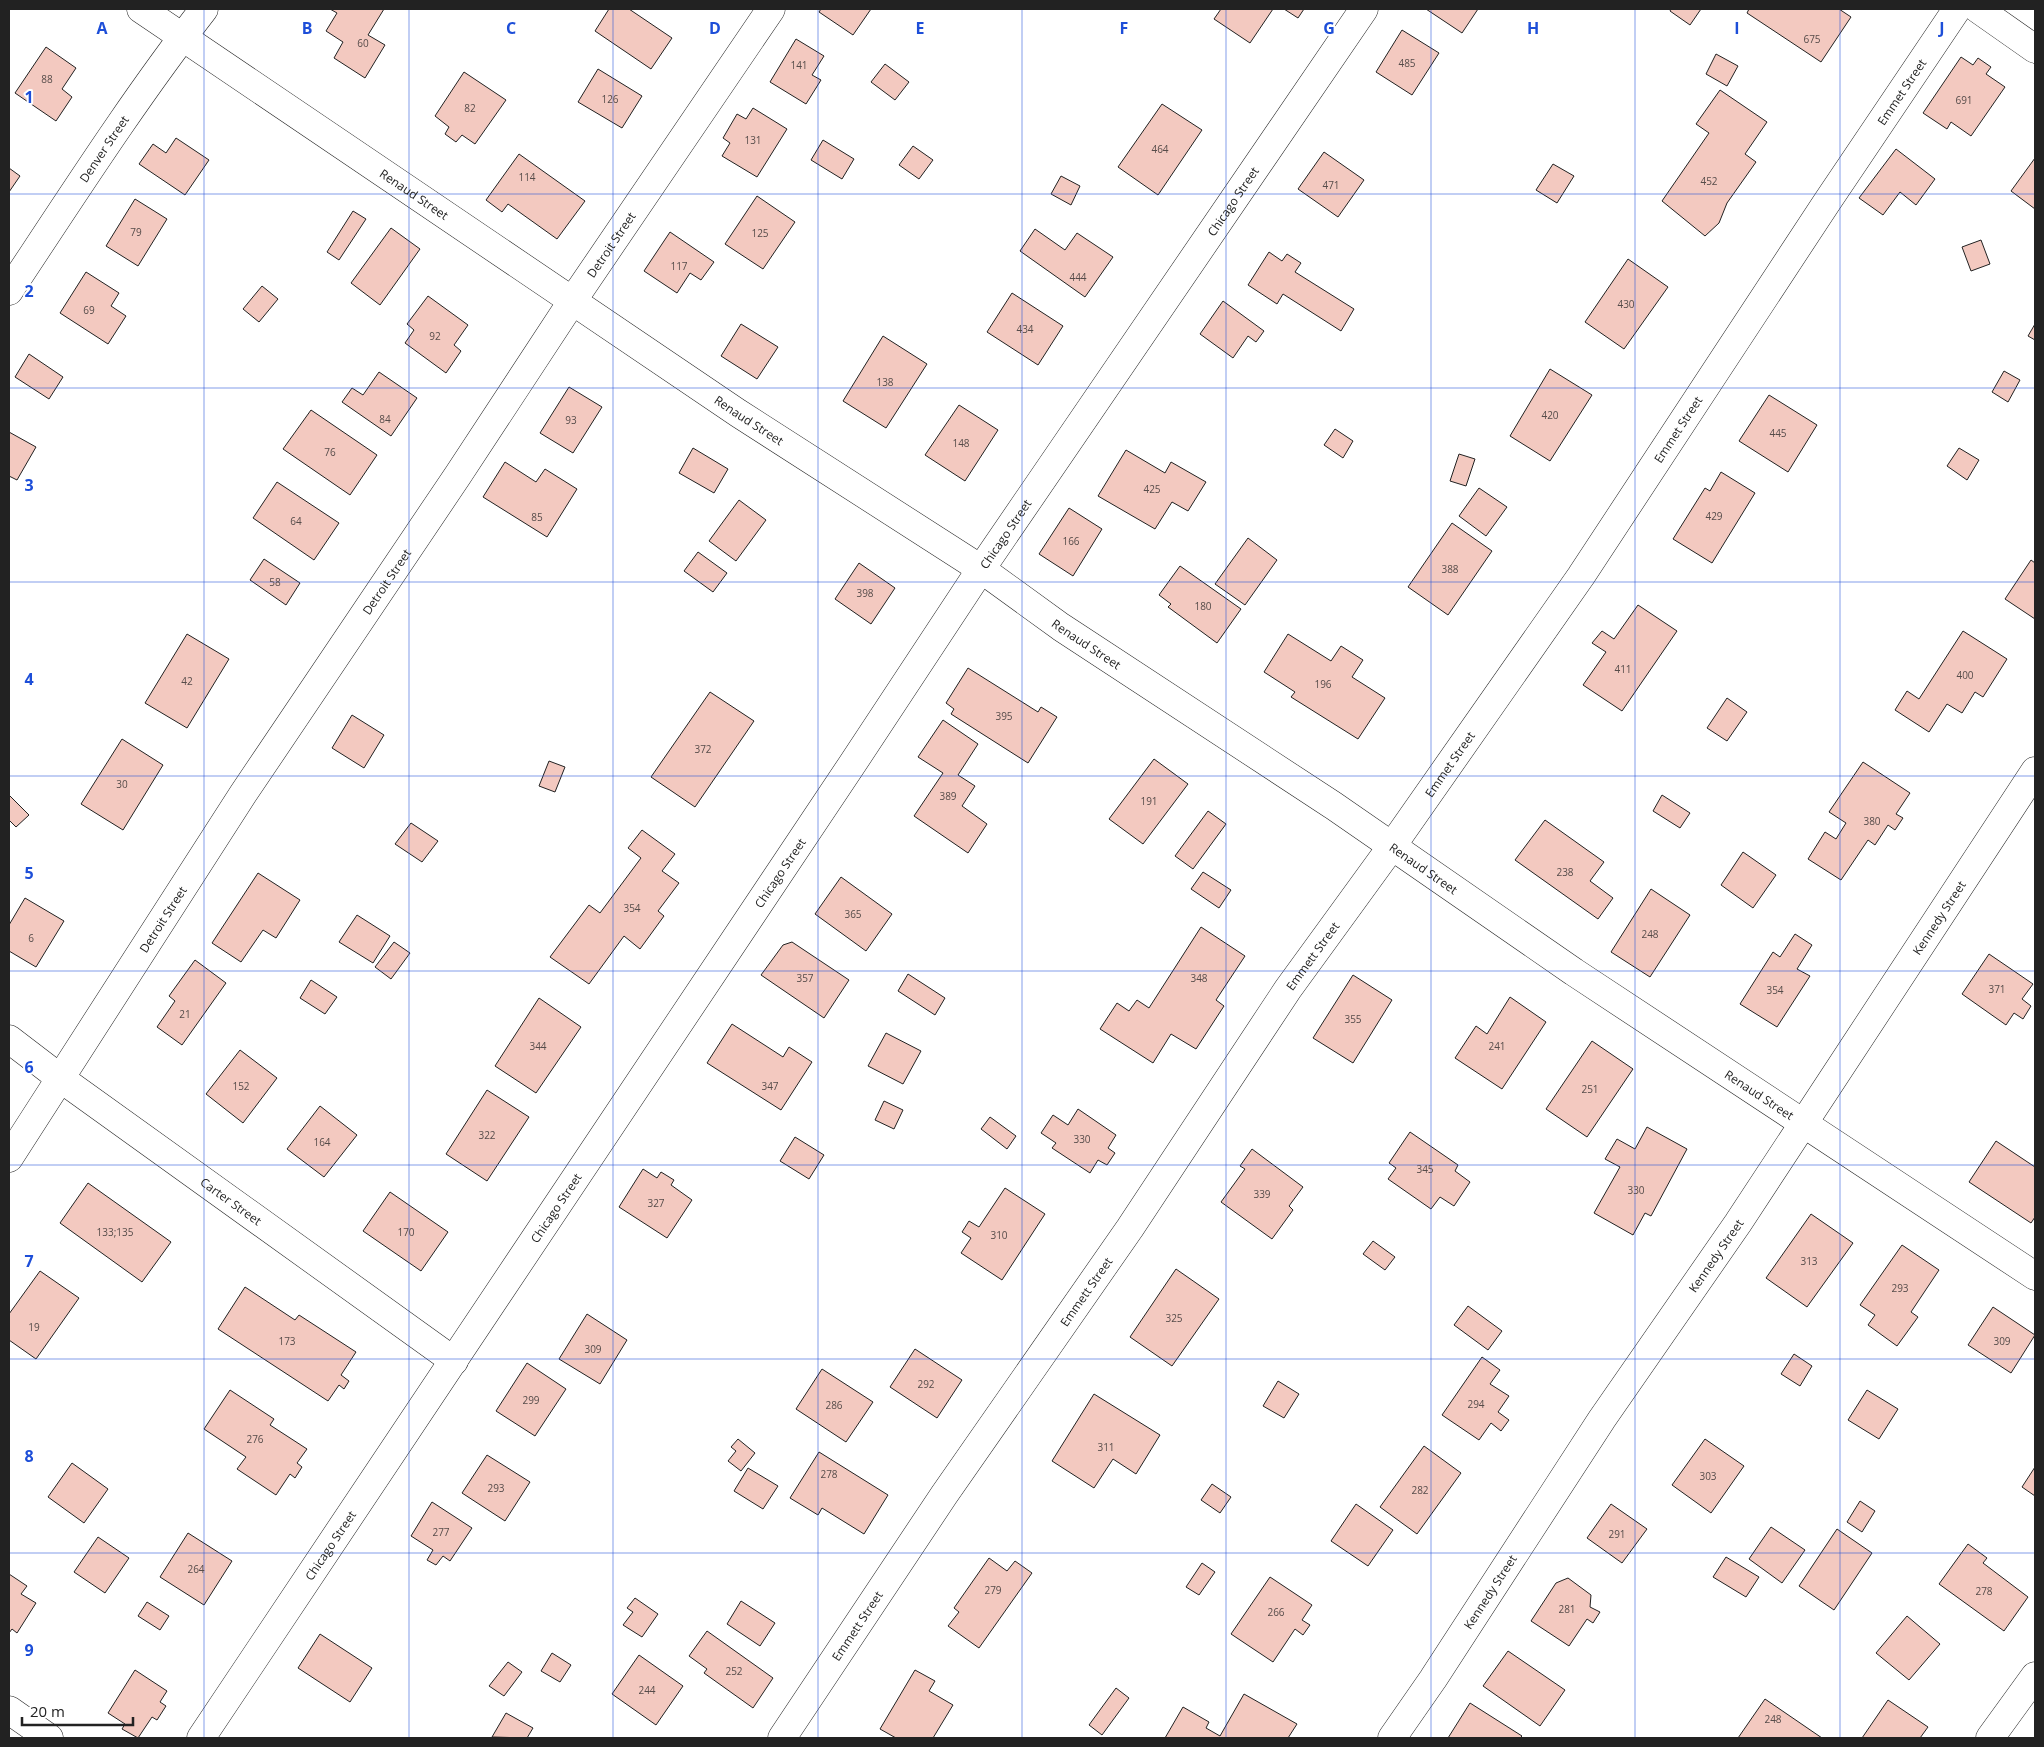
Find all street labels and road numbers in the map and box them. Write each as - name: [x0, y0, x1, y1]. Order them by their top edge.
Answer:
- street label: Emmet Street: [1873, 55, 1930, 128]
- street label: Denver Street: [75, 112, 132, 185]
- street label: Chicago Street: [1203, 163, 1262, 239]
- street label: Renaud Street: [377, 165, 452, 223]
- street label: Detroit Street: [582, 208, 639, 281]
- street label: Renaud Street: [711, 391, 787, 449]
- street label: Emmet Street: [1649, 393, 1706, 466]
- street label: Chicago Street: [975, 496, 1035, 572]
- street label: Detroit Street: [358, 545, 414, 618]
- street label: Renaud Street: [1049, 615, 1125, 673]
- street label: Emmet Street: [1421, 728, 1478, 800]
- street label: Chicago Street: [750, 834, 809, 911]
- street label: Renaud Street: [1386, 838, 1461, 898]
- street label: Kennedy Street: [1908, 877, 1969, 958]
- street label: Detroit Street: [135, 883, 190, 956]
- street label: Emmett Street: [1281, 918, 1343, 994]
- street label: Renaud Street: [1722, 1065, 1797, 1123]
- street label: Chicago Street: [526, 1169, 585, 1246]
- street label: Carter Street: [197, 1173, 265, 1229]
- street label: Kennedy Street: [1684, 1216, 1747, 1295]
- street label: Emmett Street: [1056, 1254, 1116, 1330]
- street label: Chicago Street: [300, 1507, 359, 1583]
- street label: Kennedy Street: [1459, 1551, 1520, 1632]
- street label: Emmett Street: [827, 1587, 886, 1664]

